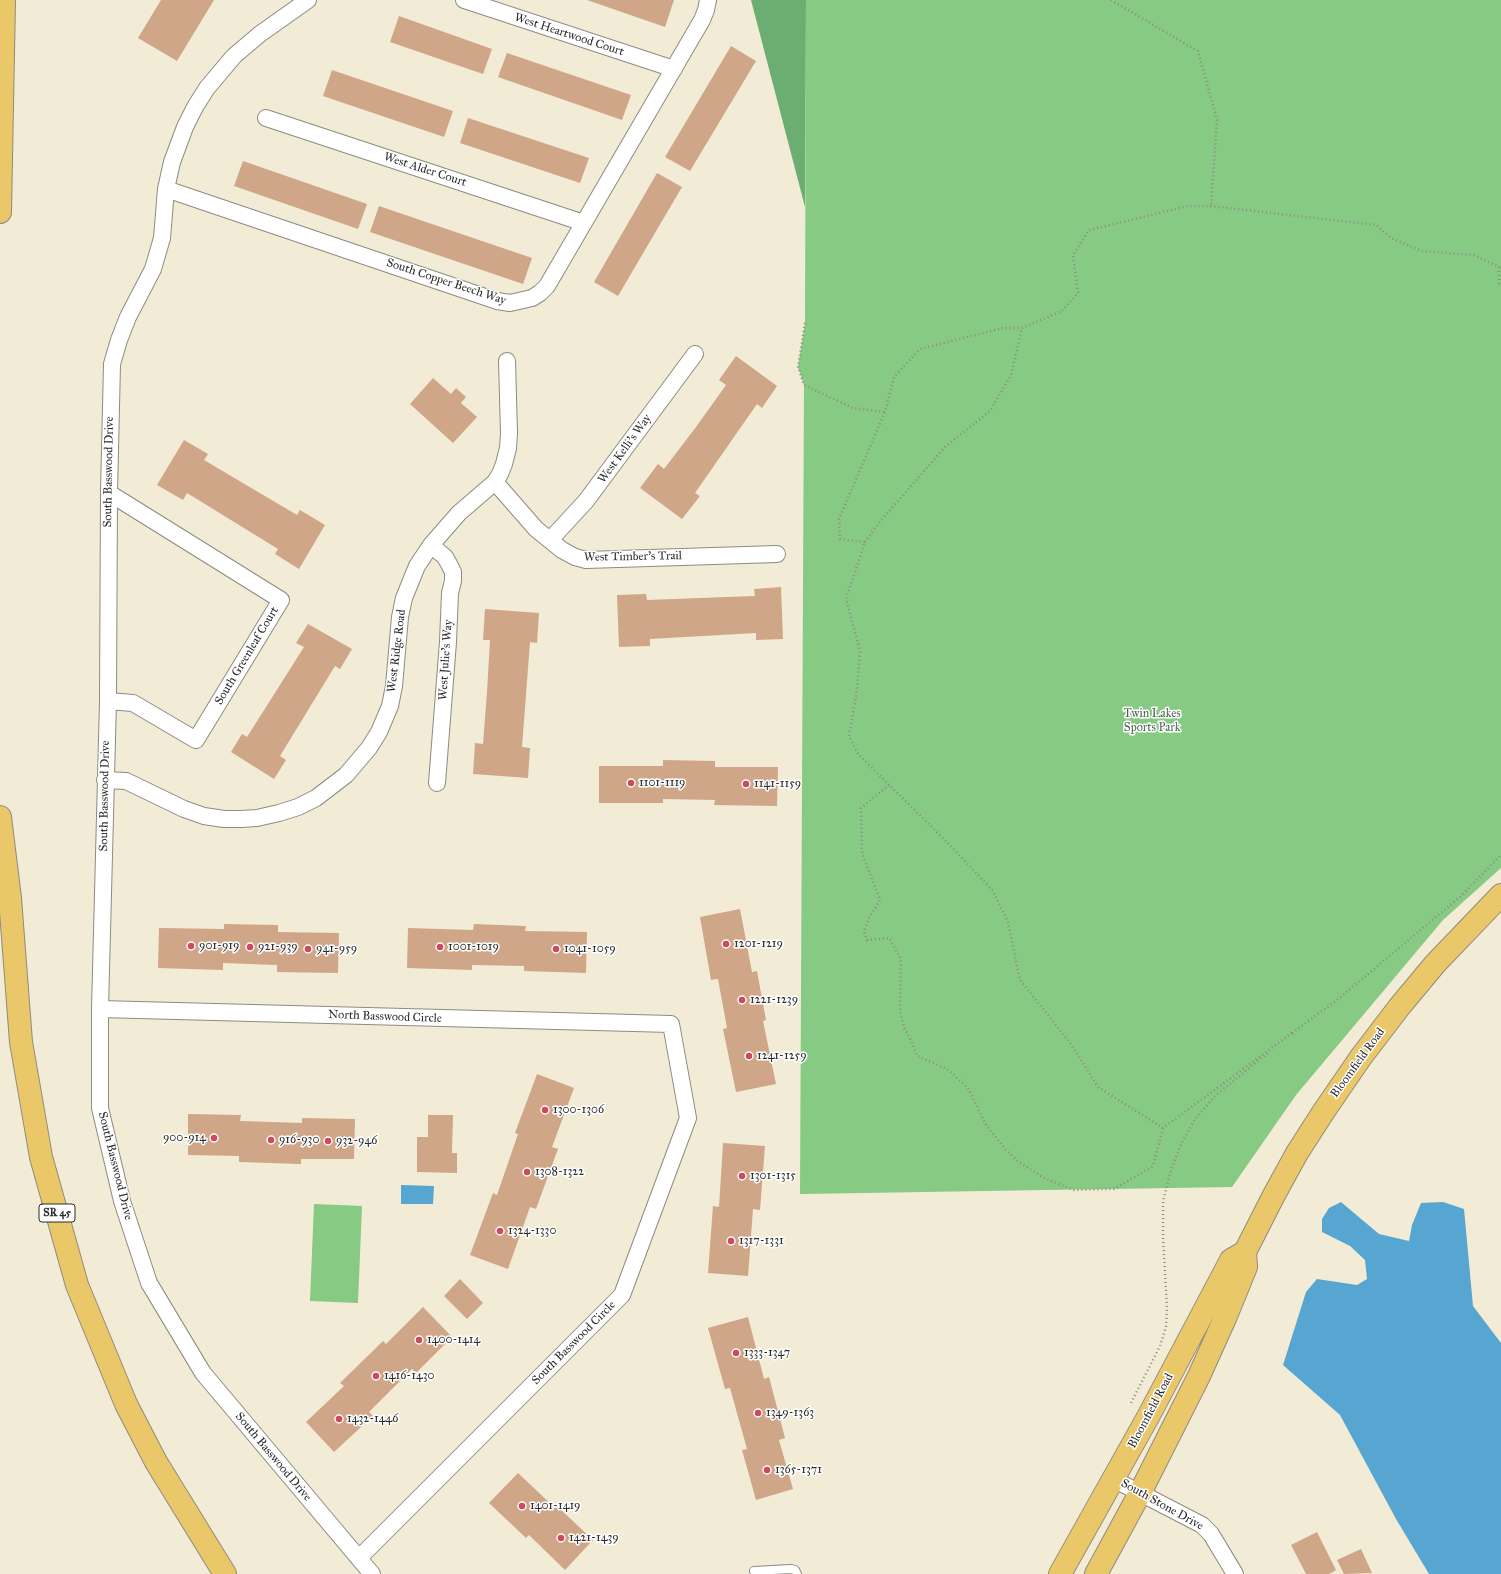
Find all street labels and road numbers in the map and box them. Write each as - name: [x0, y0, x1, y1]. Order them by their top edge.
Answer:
- street label: West Heartwood Court: [512, 10, 626, 60]
- street label: West Alder Court: [382, 150, 468, 190]
- street label: South Copper Beech Way: [384, 256, 508, 308]
- street label: West Kelli's Way: [595, 412, 655, 486]
- street label: South Basswood Drive: [101, 416, 117, 528]
- street label: West Timber's Trail: [584, 549, 682, 565]
- street label: South Greenleaf Court: [212, 604, 282, 708]
- street label: West Ridge Road: [385, 609, 409, 693]
- street label: West Julie's Way: [436, 619, 456, 701]
- street label: South Basswood Drive: [97, 740, 113, 852]
- street label: North Basswood Circle: [328, 1008, 442, 1026]
- street label: Bloomfield Road: [1328, 1025, 1388, 1101]
- street label: South Basswood Drive: [95, 1110, 135, 1222]
- road number: SR 45: [39, 1204, 75, 1222]
- street label: South Basswood Circle: [529, 1298, 619, 1388]
- street label: Bloomfield Road: [1125, 1371, 1177, 1451]
- street label: South Basswood Drive: [232, 1410, 314, 1504]
- street label: South Stone Drive: [1118, 1476, 1206, 1534]

